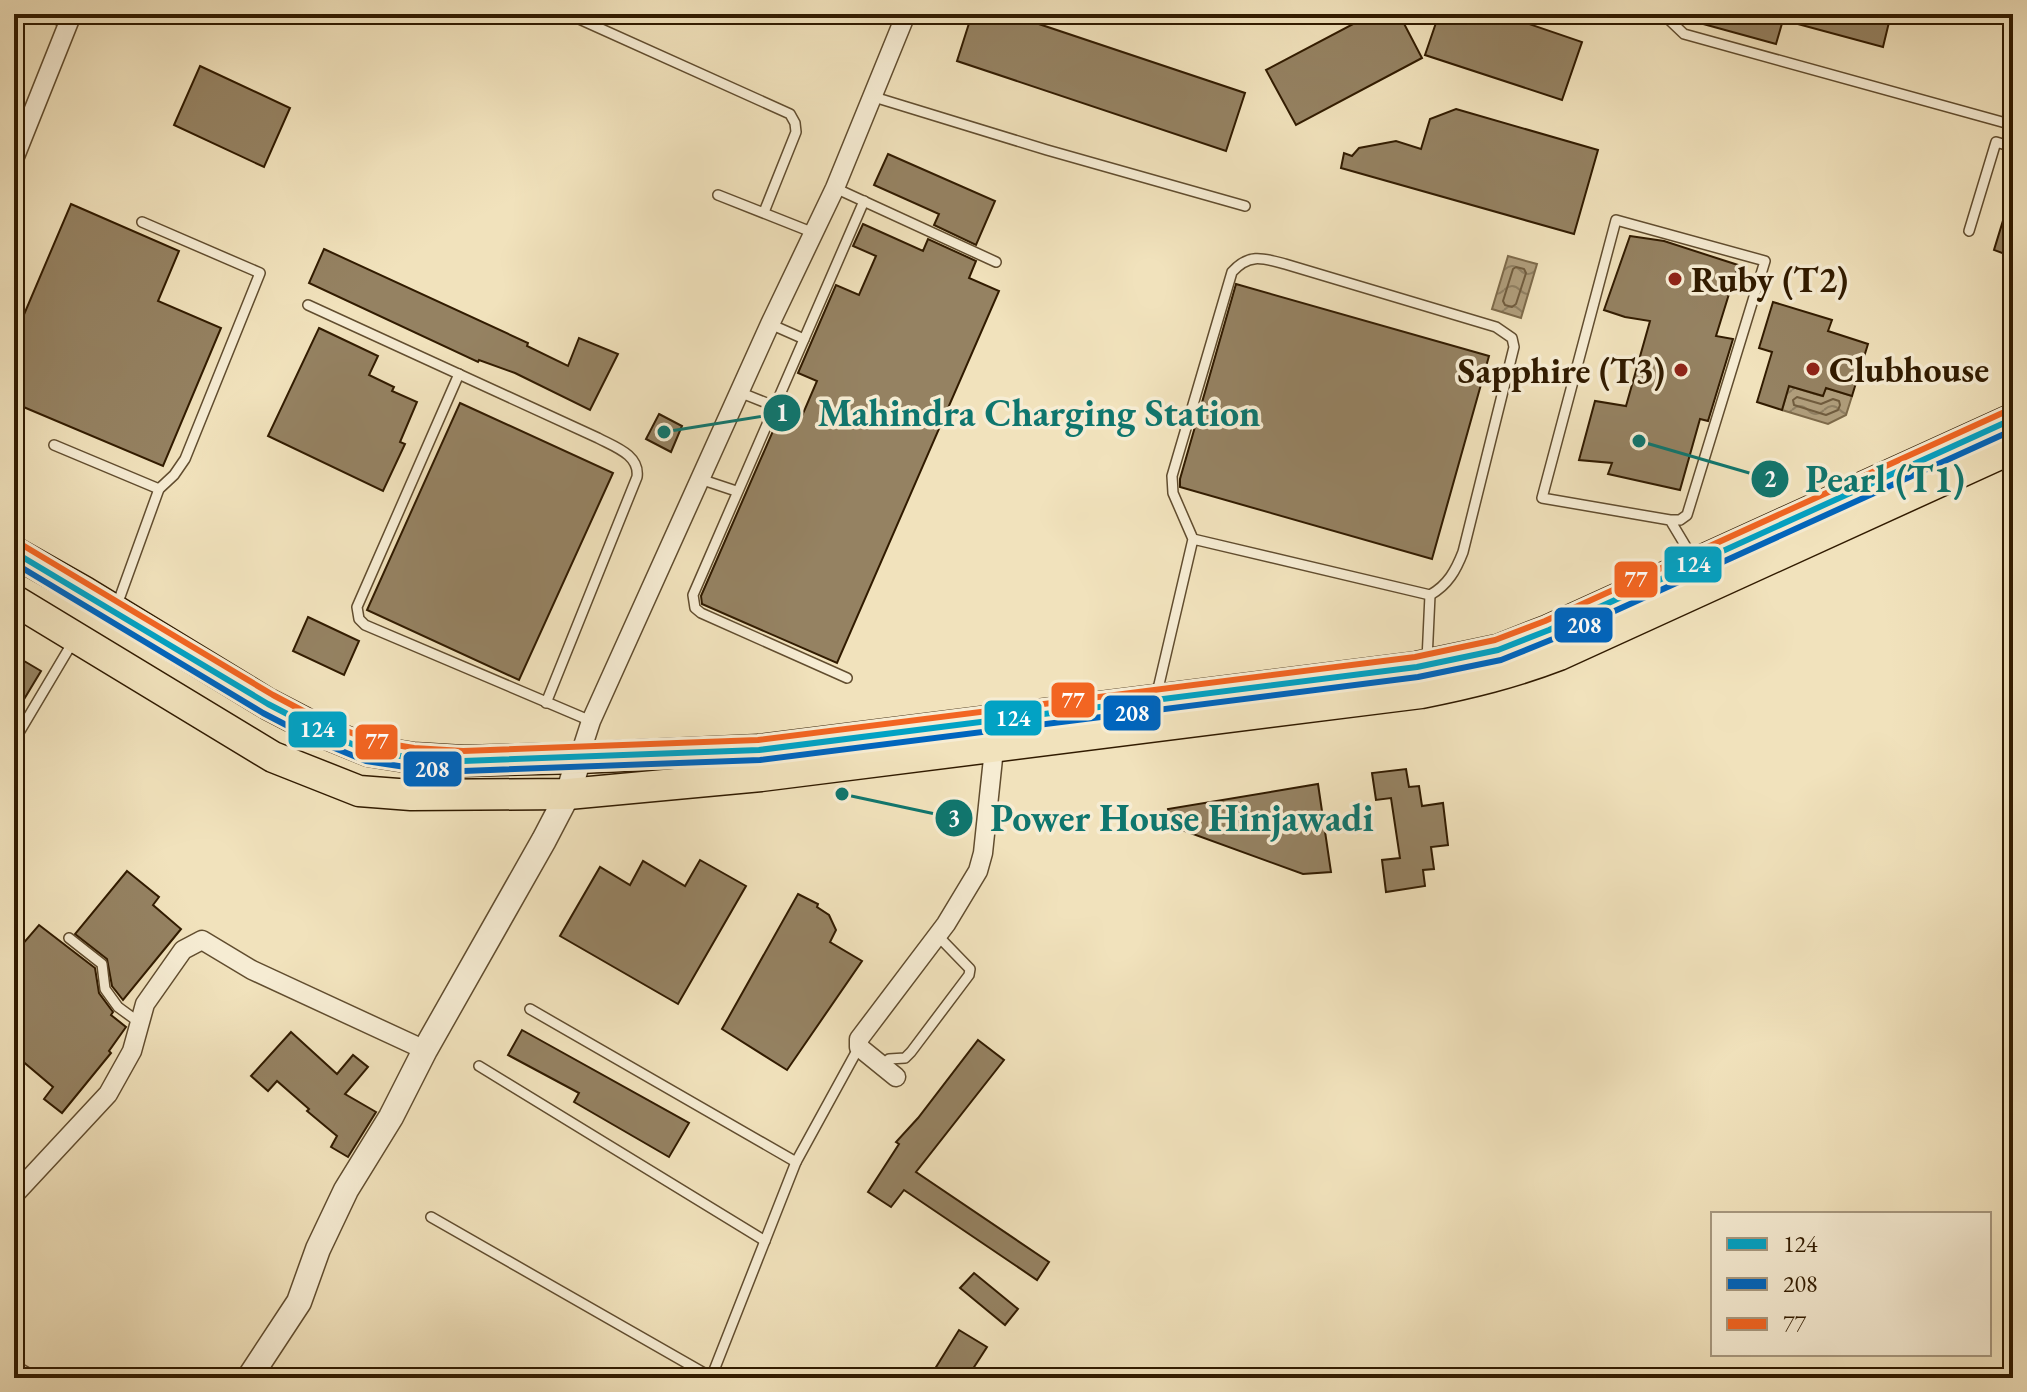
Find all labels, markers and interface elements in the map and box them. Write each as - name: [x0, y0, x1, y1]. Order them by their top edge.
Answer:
- place label: Ruby (T2): [1691, 256, 1848, 303]
- marker: Ruby (T2): [1666, 270, 1684, 288]
- place label: Clubhouse: [1829, 346, 1989, 393]
- place label: Sapphire (T3): [1458, 347, 1665, 394]
- marker: Clubhouse: [1804, 360, 1822, 378]
- marker: Sapphire (T3): [1672, 361, 1690, 379]
- callout: Mahindra Charging Station: [762, 382, 1277, 444]
- text: Mahindra Charging Station: [817, 388, 1261, 437]
- text: 1: [776, 397, 788, 428]
- callout: Pearl (T1): [1750, 448, 1981, 510]
- text: Pearl (T1): [1805, 454, 1965, 503]
- text: 2: [1764, 463, 1777, 494]
- line badge: 124: [1663, 545, 1723, 584]
- text: 124: [1676, 550, 1711, 579]
- line badge: 77: [1613, 560, 1659, 599]
- text: 77: [1624, 565, 1648, 594]
- line badge: 208: [1553, 606, 1614, 644]
- text: 208: [1567, 611, 1601, 640]
- line badge: 77: [1050, 681, 1096, 719]
- text: 77: [1061, 686, 1085, 715]
- line badge: 208: [1102, 694, 1162, 732]
- line badge: 124: [983, 699, 1043, 737]
- text: 208: [1115, 699, 1149, 728]
- text: 124: [996, 704, 1031, 733]
- line badge: 124: [287, 710, 348, 749]
- text: 124: [300, 715, 335, 744]
- line badge: 77: [354, 723, 399, 761]
- text: 77: [365, 727, 389, 756]
- line badge: 208: [402, 750, 463, 788]
- text: 208: [415, 755, 449, 784]
- callout: Power House Hinjawadi: [934, 787, 1390, 849]
- text: Power House Hinjawadi: [990, 793, 1374, 842]
- text: 3: [948, 802, 960, 833]
- legend: [1711, 1212, 1991, 1356]
- text: 124: [1783, 1228, 1818, 1259]
- text: 208: [1783, 1268, 1818, 1299]
- text: 77: [1783, 1308, 1807, 1339]

